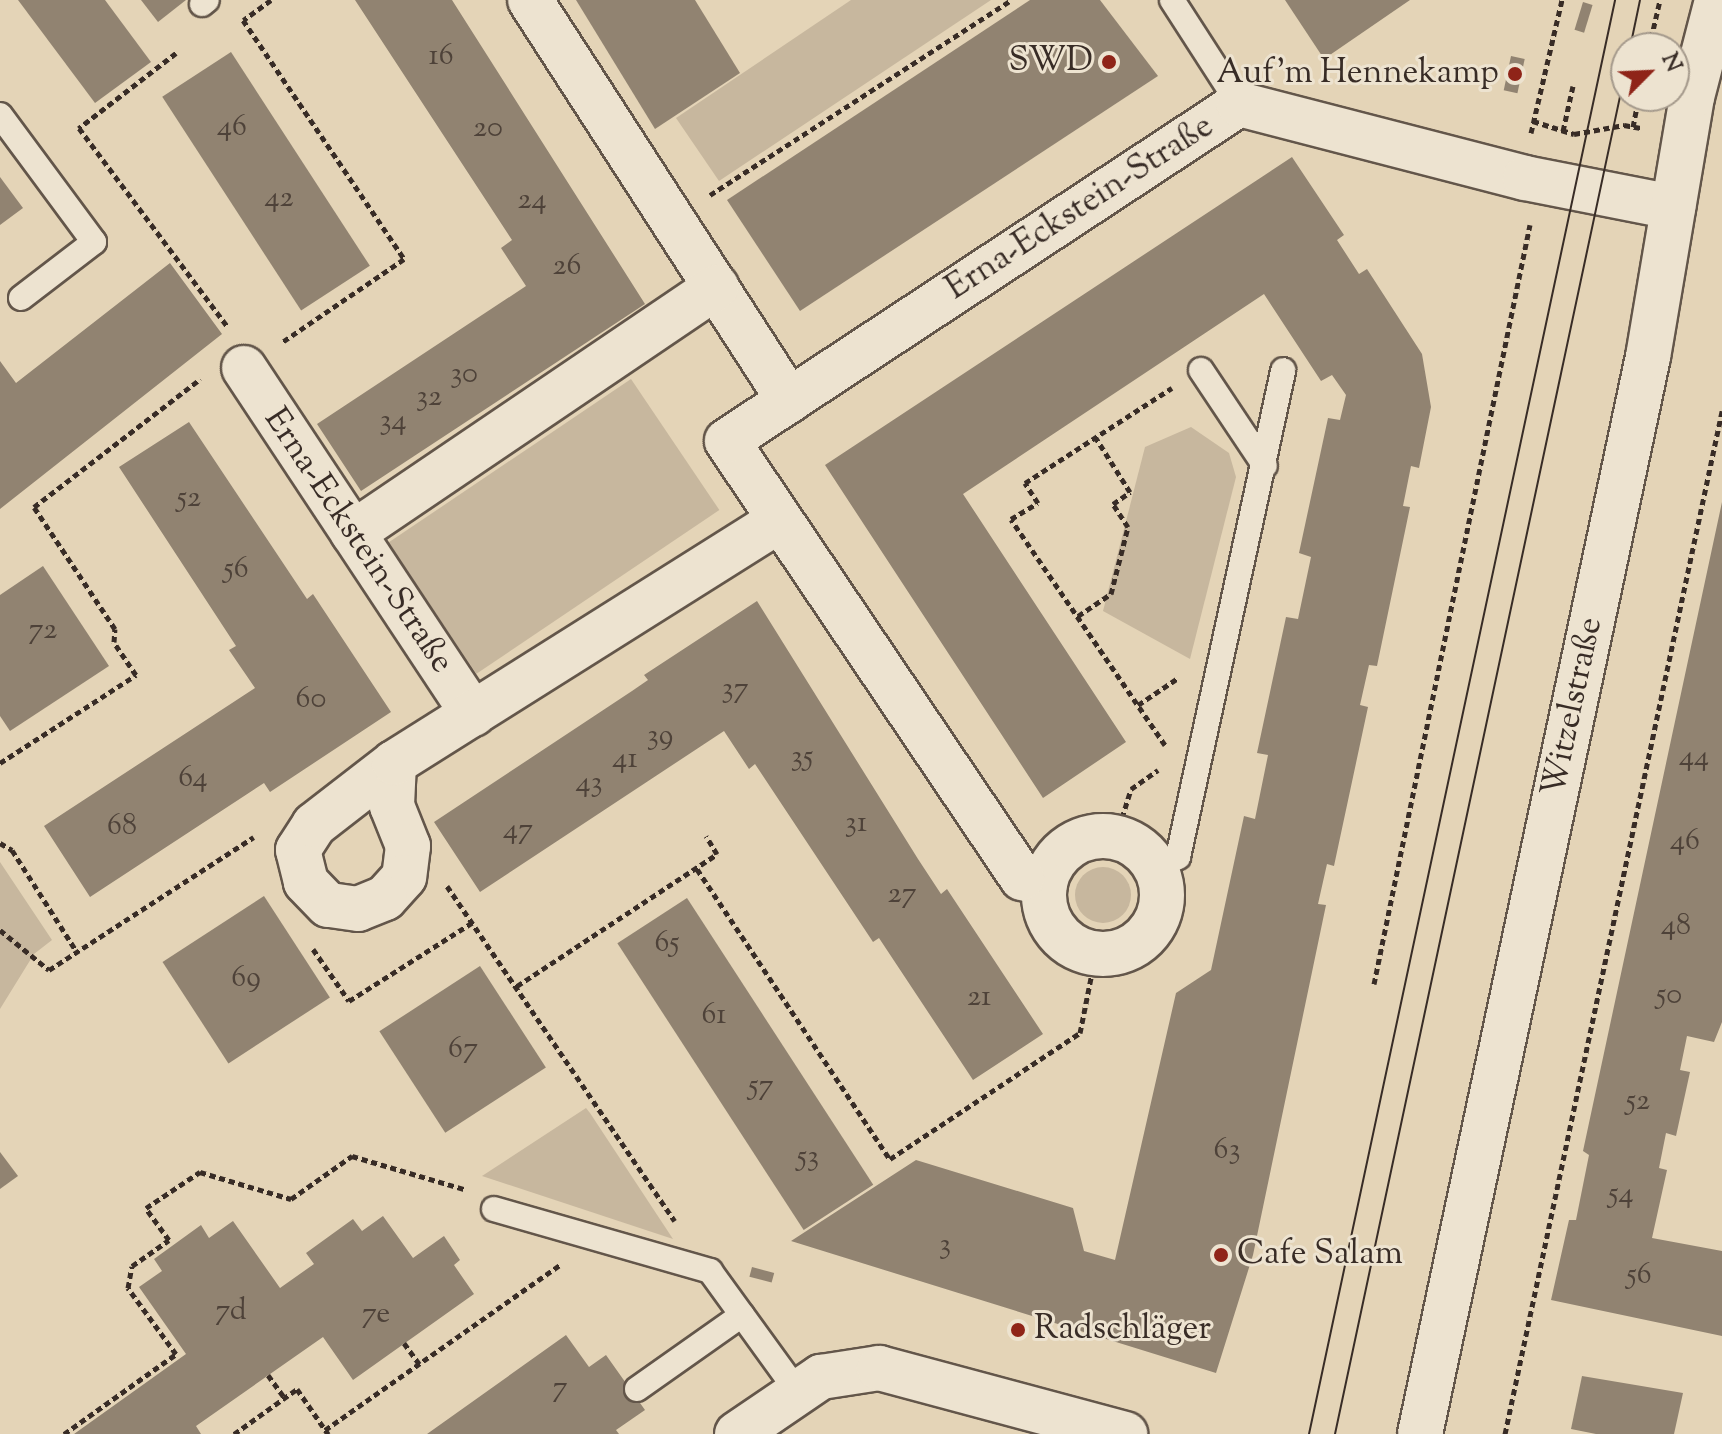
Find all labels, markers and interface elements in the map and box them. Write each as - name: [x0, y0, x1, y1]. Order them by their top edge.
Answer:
- north arrow: [1610, 32, 1690, 112]
- house number: 16: [428, 39, 454, 75]
- place label: SWD: [1009, 42, 1093, 82]
- text: N: [1652, 49, 1688, 78]
- marker: SWD: [1100, 53, 1118, 71]
- place label: Auf'm Hennekamp: [1216, 54, 1499, 94]
- marker: Auf'm Hennekamp: [1506, 65, 1524, 83]
- street label: Erna-Eckstein-Straße: [939, 106, 1221, 310]
- house number: 46: [217, 110, 247, 146]
- house number: 20: [473, 111, 503, 147]
- house number: 42: [264, 181, 294, 217]
- house number: 24: [517, 183, 547, 219]
- house number: 26: [553, 249, 581, 285]
- house number: 30: [450, 357, 478, 393]
- house number: 32: [416, 380, 442, 416]
- street label: Erna-Eckstein-Straße: [254, 401, 462, 681]
- house number: 34: [379, 404, 407, 440]
- house number: 52: [177, 481, 201, 517]
- house number: 56: [223, 552, 249, 588]
- house number: 72: [29, 613, 57, 649]
- street label: Witzelstraße: [1534, 614, 1612, 800]
- house number: 37: [721, 672, 749, 708]
- house number: 60: [296, 682, 326, 718]
- house number: 39: [647, 719, 673, 755]
- house number: 35: [791, 740, 813, 776]
- house number: 44: [1679, 740, 1709, 776]
- house number: 41: [612, 742, 638, 778]
- house number: 64: [178, 761, 208, 797]
- house number: 43: [575, 766, 603, 802]
- house number: 31: [845, 806, 867, 842]
- house number: 68: [107, 809, 137, 845]
- house number: 47: [503, 813, 533, 849]
- house number: 46: [1670, 824, 1700, 860]
- house number: 27: [887, 877, 917, 913]
- house number: 48: [1661, 909, 1691, 945]
- house number: 65: [654, 926, 680, 962]
- house number: 69: [231, 961, 261, 997]
- house number: 50: [1656, 978, 1682, 1014]
- house number: 21: [967, 980, 991, 1016]
- house number: 61: [702, 998, 726, 1034]
- house number: 67: [448, 1032, 478, 1068]
- house number: 57: [748, 1069, 774, 1105]
- house number: 52: [1626, 1084, 1650, 1120]
- house number: 63: [1213, 1133, 1241, 1169]
- house number: 53: [797, 1140, 819, 1176]
- house number: 54: [1608, 1177, 1634, 1213]
- house number: 3: [939, 1228, 951, 1264]
- place label: Cafe Salam: [1237, 1235, 1403, 1275]
- marker: Cafe Salam: [1212, 1246, 1230, 1264]
- house number: 56: [1626, 1258, 1652, 1294]
- house number: 7d: [215, 1294, 247, 1330]
- house number: 7e: [362, 1297, 390, 1333]
- place label: Radschläger: [1034, 1310, 1211, 1350]
- marker: Radschläger: [1009, 1321, 1027, 1339]
- house number: 7: [552, 1371, 568, 1407]

